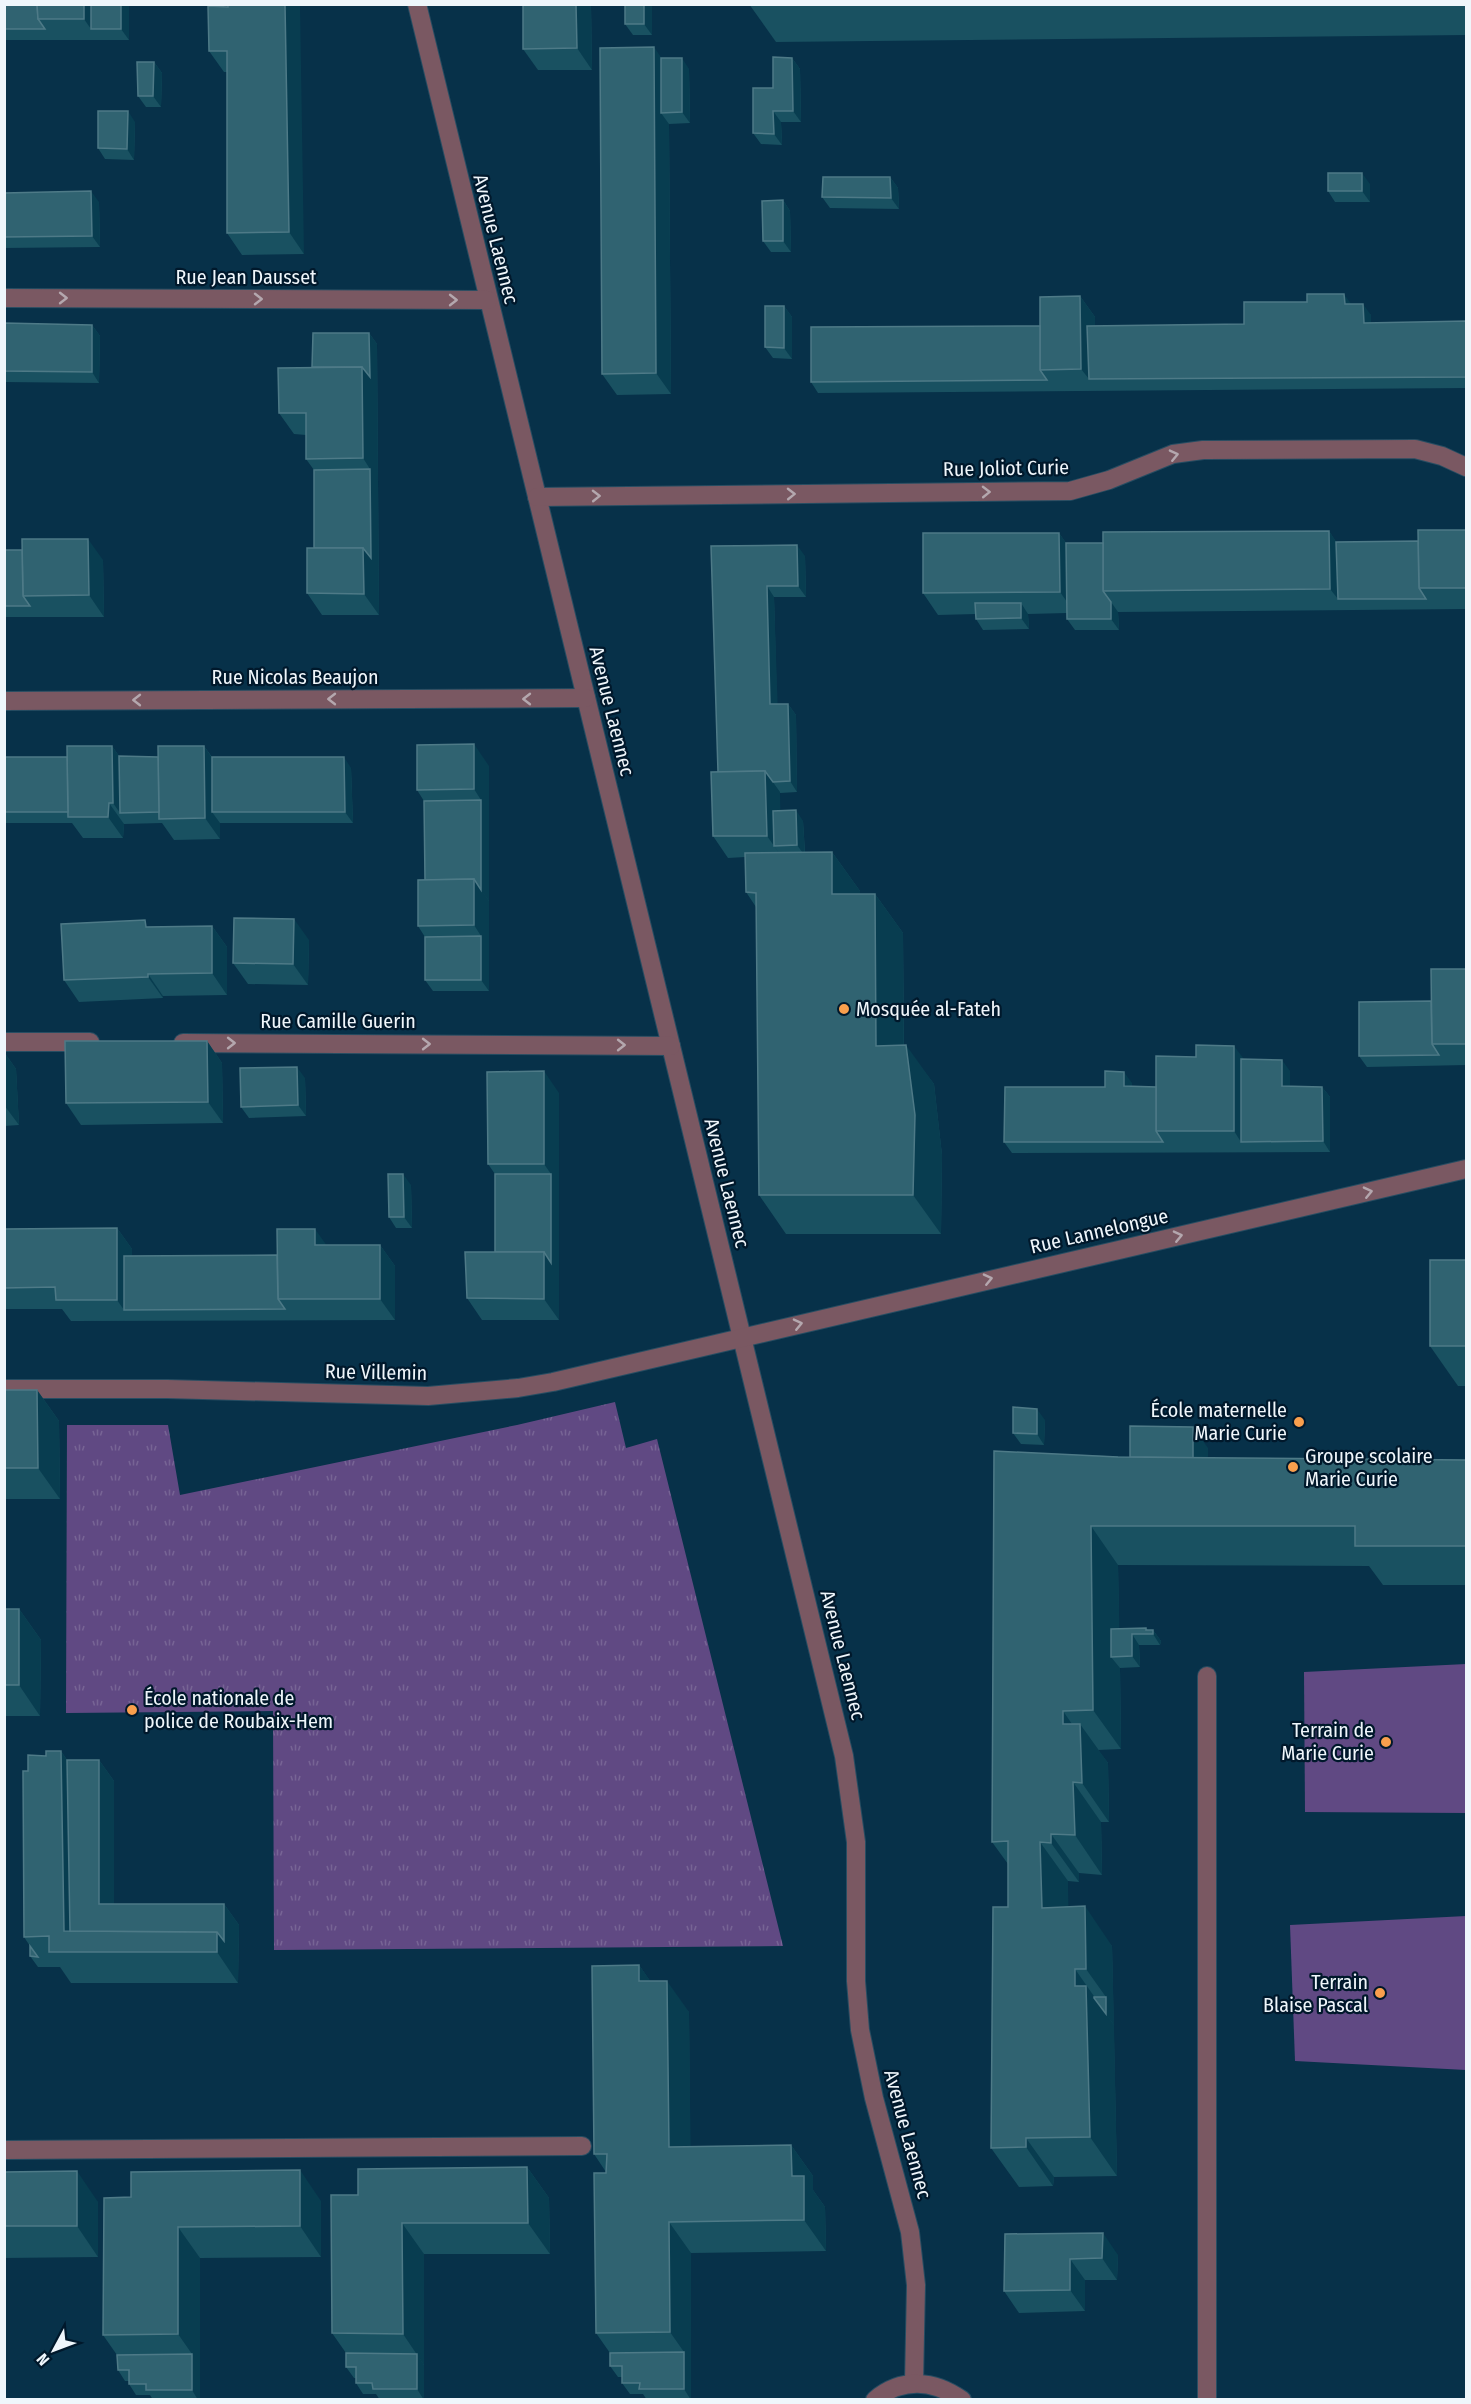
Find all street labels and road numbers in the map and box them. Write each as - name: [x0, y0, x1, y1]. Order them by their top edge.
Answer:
- street label: Avenue Laennec: [468, 172, 524, 307]
- street label: Rue Jean Dausset: [175, 265, 317, 289]
- street label: Rue Joliot Curie: [943, 455, 1069, 481]
- street label: Avenue Laennec: [584, 644, 640, 779]
- street label: Rue Nicolas Beaujon: [212, 665, 378, 689]
- street label: Rue Camille Guerin: [260, 1009, 416, 1033]
- street label: Avenue Laennec: [699, 1116, 755, 1251]
- street label: Rue Lannelongue: [1028, 1203, 1170, 1259]
- street label: Rue Villemin: [325, 1359, 427, 1385]
- street label: Avenue Laennec: [815, 1588, 871, 1723]
- street label: Avenue Laennec: [879, 2067, 937, 2202]

